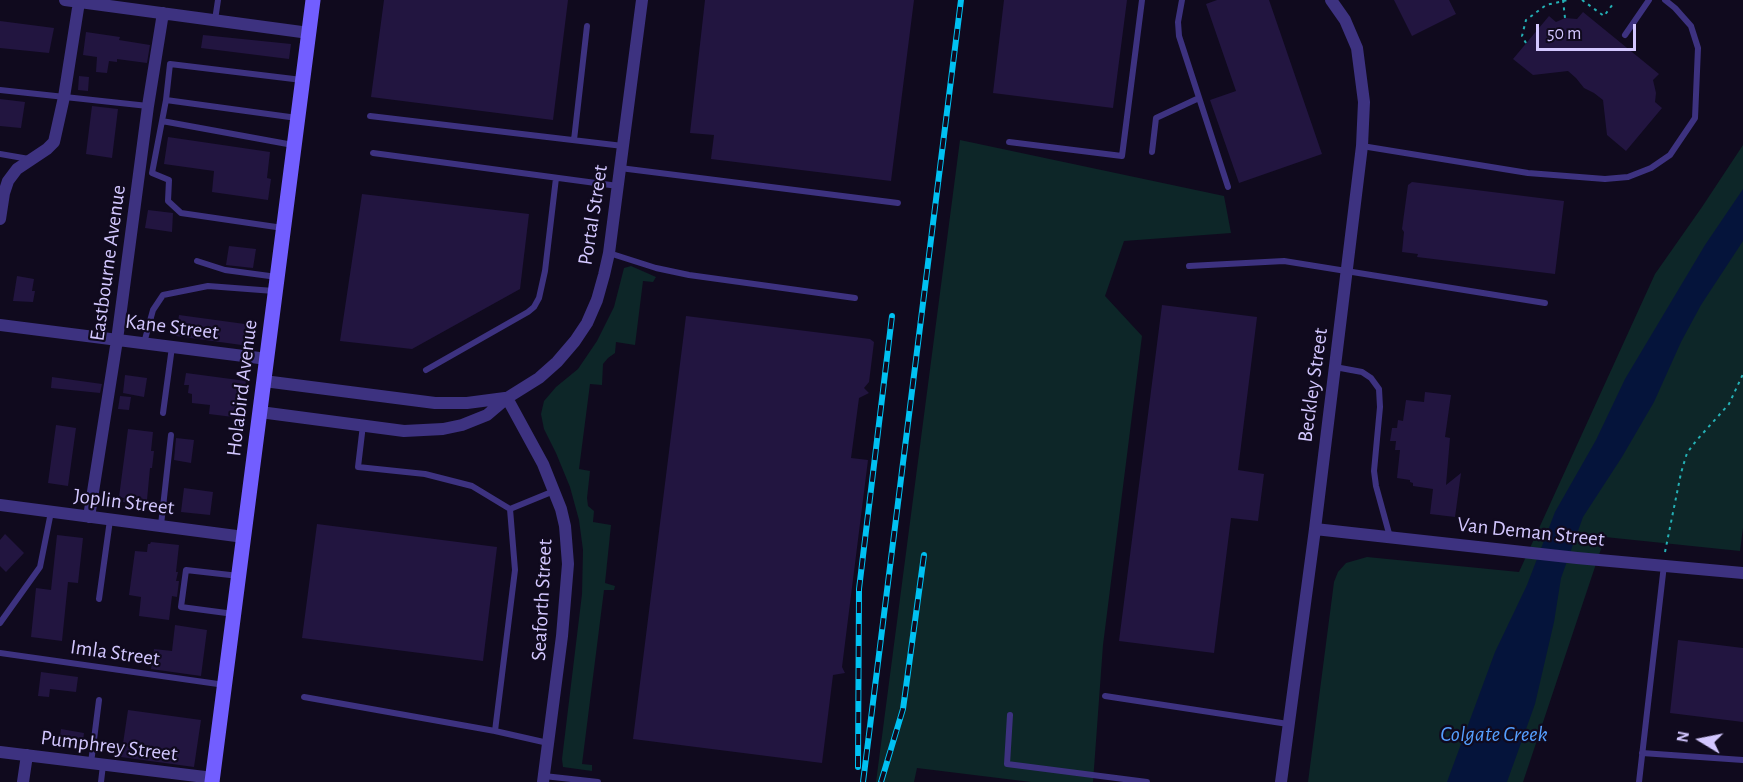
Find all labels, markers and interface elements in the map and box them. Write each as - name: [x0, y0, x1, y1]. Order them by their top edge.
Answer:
- scale bar: [1539, 12, 1640, 50]
- text: 50 m: [1547, 25, 1581, 43]
- street label: Portal Street: [573, 163, 613, 267]
- street label: Eastbourne Avenue: [85, 183, 131, 343]
- street label: Kane Street: [124, 309, 220, 345]
- street label: Holabird Avenue: [221, 318, 263, 458]
- street label: Beckley Street: [1293, 326, 1333, 444]
- street label: Joplin Street: [72, 483, 176, 521]
- street label: Van Deman Street: [1456, 512, 1606, 552]
- street label: Seaforth Street: [526, 538, 558, 662]
- street label: Imla Street: [69, 634, 161, 672]
- north arrow: [1671, 710, 1731, 770]
- water label: Colgate Creek: [1440, 721, 1548, 747]
- street label: Pumphrey Street: [39, 725, 179, 767]
- text: N: [1674, 730, 1692, 744]

